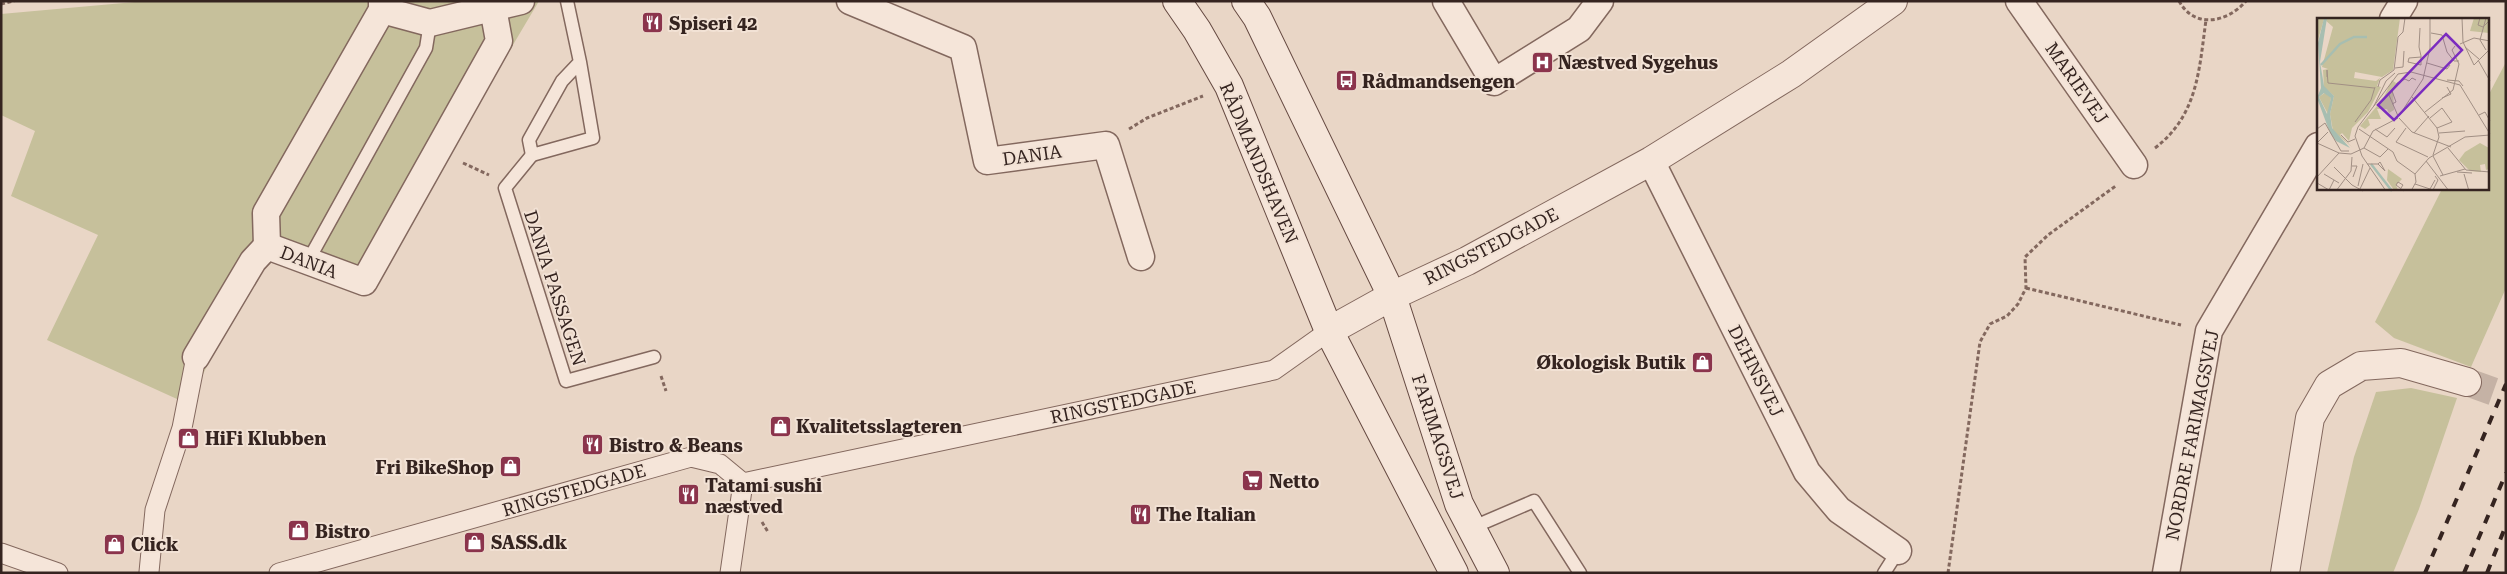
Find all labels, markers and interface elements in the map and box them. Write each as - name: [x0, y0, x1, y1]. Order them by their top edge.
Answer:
- restaurant icon: Spiseri 42: [641, 11, 665, 35]
- place label: Spiseri 42: [669, 13, 757, 34]
- inset map: [2317, 18, 2490, 190]
- street label: MARIEVEJ: [2041, 38, 2113, 128]
- hospital icon: Næstved Sygehus: [1530, 50, 1554, 74]
- place label: Næstved Sygehus: [1558, 52, 1718, 73]
- bus stop icon: Rådmandsengen: [1334, 69, 1358, 93]
- place label: Rådmandsengen: [1362, 71, 1515, 92]
- street label: RÅDMANDSHAVEN: [1215, 79, 1303, 247]
- street label: DANIA: [1001, 140, 1064, 170]
- street label: RINGSTEDGADE: [1420, 203, 1562, 289]
- street label: DANIA PASSAGEN: [520, 208, 590, 368]
- street label: DANIA: [277, 241, 341, 283]
- street label: DEHNSVEJ: [1724, 322, 1788, 420]
- street label: NORDRE FARIMAGSVEJ: [2161, 328, 2223, 542]
- shop icon: Økologisk Butik: [1690, 350, 1714, 374]
- place label: Økologisk Butik: [1536, 352, 1687, 373]
- street label: FARIMAGSVEJ: [1408, 372, 1468, 502]
- street label: RINGSTEDGADE: [1048, 376, 1198, 428]
- shop icon: Kvalitetsslagteren: [768, 414, 792, 438]
- place label: Kvalitetsslagteren: [796, 416, 962, 437]
- shop icon: HiFi Klubben: [177, 426, 201, 450]
- place label: HiFi Klubben: [205, 428, 326, 449]
- restaurant icon: Bistro & Beans: [581, 433, 605, 457]
- place label: Bistro & Beans: [609, 435, 743, 456]
- shop icon: Fri BikeShop: [498, 455, 522, 479]
- place label: Fri BikeShop: [376, 457, 494, 478]
- street label: RINGSTEDGADE: [500, 459, 648, 521]
- supermarket icon: Netto: [1241, 469, 1265, 493]
- place label: Netto: [1269, 471, 1320, 492]
- place label: Tatami sushi næstved: [705, 475, 822, 517]
- restaurant icon: Tatami sushi næstved: [677, 483, 701, 507]
- restaurant icon: The Italian: [1128, 502, 1152, 526]
- place label: The Italian: [1156, 504, 1256, 525]
- shop icon: Bistro: [287, 519, 311, 543]
- place label: Bistro: [315, 521, 371, 542]
- shop icon: SASS.dk: [463, 530, 487, 554]
- shop icon: Click: [103, 532, 127, 556]
- place label: SASS.dk: [491, 532, 568, 553]
- place label: Click: [131, 534, 179, 555]

